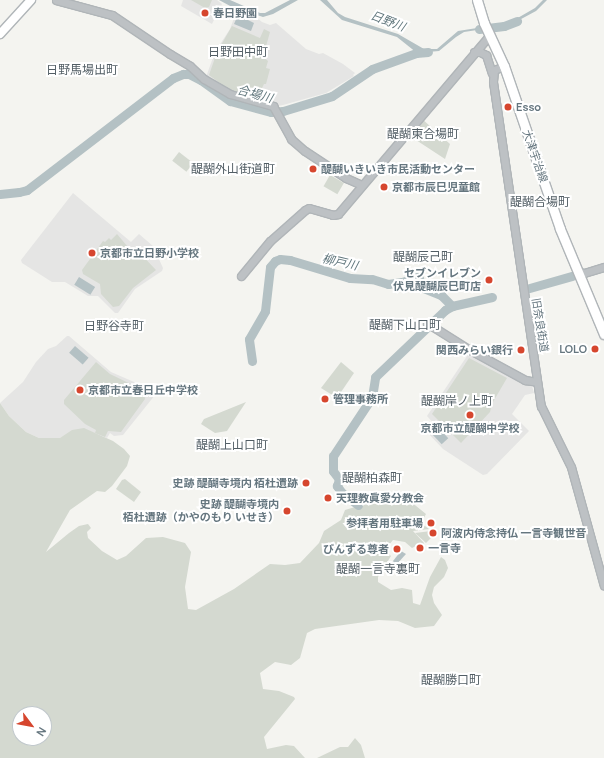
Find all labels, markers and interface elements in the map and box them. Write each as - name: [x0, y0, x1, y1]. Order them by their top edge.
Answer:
- place label: 春日野園: [213, 6, 257, 20]
- marker: 春日野園: [200, 8, 210, 18]
- water label: 日野川: [369, 8, 407, 34]
- district label: 日野田中町: [208, 45, 268, 59]
- district label: 日野馬場出町: [46, 63, 118, 77]
- water label: 合場川: [236, 82, 274, 106]
- place label: Esso: [516, 100, 541, 114]
- marker: Esso: [503, 102, 513, 112]
- district label: 醍醐東合場町: [387, 127, 459, 141]
- street label: 大津宇治線: [520, 128, 550, 184]
- district label: 醍醐外山街道町: [191, 162, 275, 176]
- place label: 醍醐いきいき市民活動センター: [321, 162, 475, 176]
- marker: 醍醐いきいき市民活動センター: [308, 164, 318, 174]
- place label: 京都市辰巳児童館: [392, 180, 480, 194]
- marker: 京都市辰巳児童館: [379, 182, 389, 192]
- district label: 醍醐合場町: [510, 195, 570, 209]
- place label: 京都市立日野小学校: [100, 246, 199, 260]
- marker: 京都市立日野小学校: [87, 248, 97, 258]
- district label: 醍醐辰己町: [393, 250, 453, 264]
- water label: 柳戸川: [321, 251, 359, 273]
- place label: セブンイレブン 伏見醍醐辰巳町店: [393, 267, 481, 293]
- marker: セブンイレブン 伏見醍醐辰巳町店: [484, 275, 494, 285]
- street label: 旧奈良街道: [529, 297, 551, 353]
- district label: 醍醐下山口町: [369, 318, 441, 332]
- district label: 日野谷寺町: [84, 319, 144, 333]
- place label: LOLO: [559, 342, 587, 356]
- place label: 関西みらい銀行: [436, 343, 513, 357]
- marker: LOLO: [590, 344, 600, 354]
- marker: 関西みらい銀行: [516, 345, 526, 355]
- place label: 京都市立春日丘中学校: [88, 383, 198, 397]
- marker: 京都市立春日丘中学校: [75, 385, 85, 395]
- place label: 管理事務所: [333, 392, 388, 406]
- marker: 管理事務所: [320, 394, 330, 404]
- district label: 醍醐岸ノ上町: [421, 394, 493, 408]
- marker: 京都市立醍醐中学校: [465, 410, 475, 420]
- place label: 京都市立醍醐中学校: [421, 421, 519, 435]
- district label: 醍醐上山口町: [196, 438, 268, 452]
- district label: 醍醐柏森町: [342, 471, 402, 485]
- place label: 史跡 醍醐寺境内 栢杜遺跡: [173, 476, 298, 490]
- marker: 史跡 醍醐寺境内 栢杜遺跡: [301, 478, 311, 488]
- place label: 天理教眞愛分教会: [336, 491, 424, 505]
- marker: 天理教眞愛分教会: [323, 493, 333, 503]
- place label: 史跡 醍醐寺境内 栢杜遺跡（かやのもり いせき）: [123, 498, 279, 524]
- marker: 史跡 醍醐寺境内 栢杜遺跡（かやのもり いせき）: [282, 506, 292, 516]
- place label: 参拝者用駐車場: [346, 516, 423, 530]
- marker: 参拝者用駐車場: [426, 518, 436, 528]
- place label: 阿波内侍念持仏 一言寺観世音: [441, 526, 586, 540]
- marker: 阿波内侍念持仏 一言寺観世音: [428, 528, 438, 538]
- place label: 一言寺: [428, 541, 461, 555]
- place label: びんずる尊者: [323, 542, 389, 556]
- marker: 一言寺: [415, 543, 425, 553]
- marker: びんずる尊者: [392, 544, 402, 554]
- district label: 醍醐一言寺裏町: [336, 562, 420, 576]
- district label: 醍醐勝口町: [421, 673, 481, 687]
- north arrow: [12, 706, 52, 746]
- text: N: [33, 725, 50, 739]

